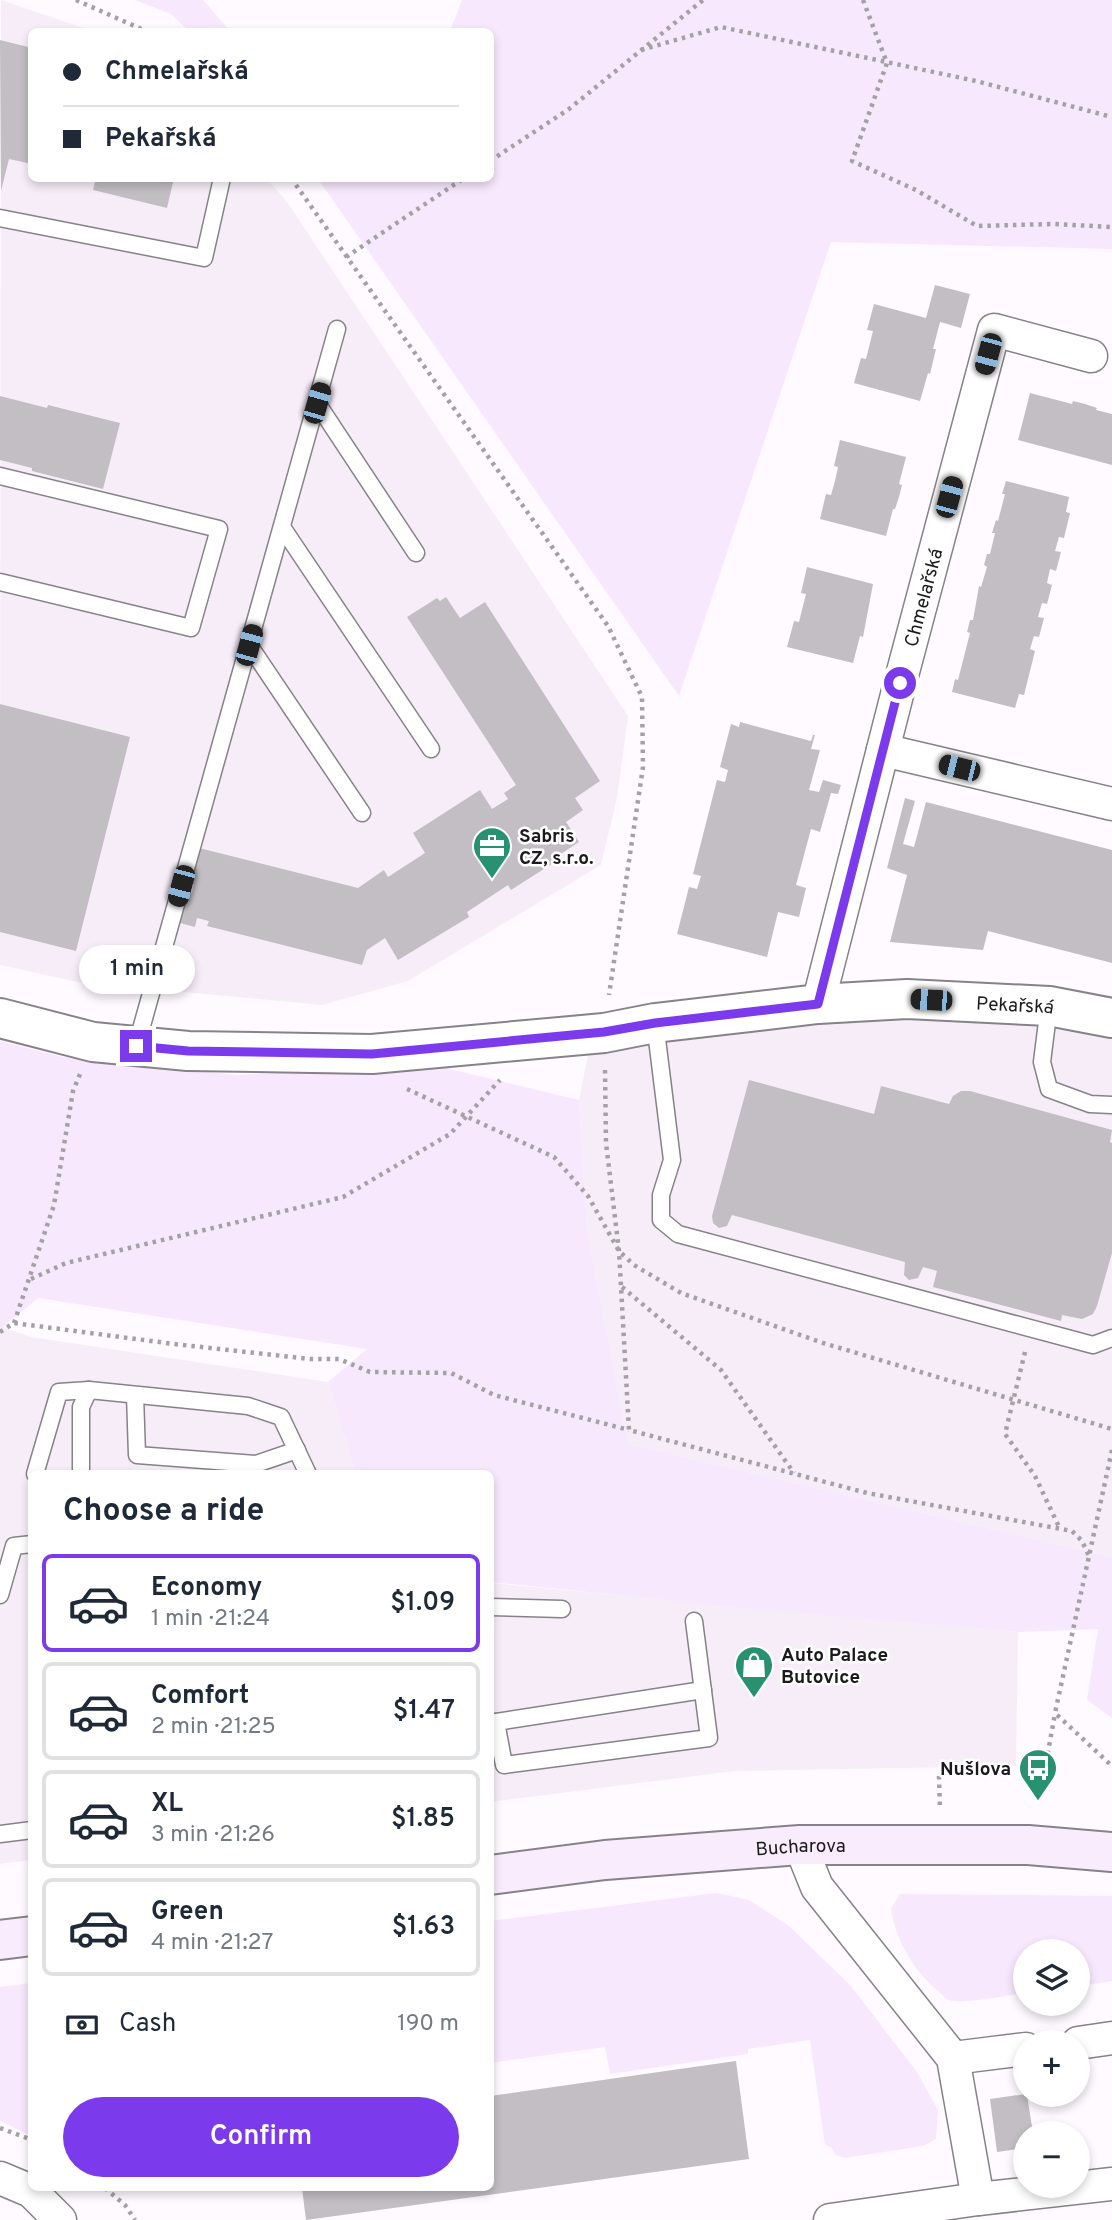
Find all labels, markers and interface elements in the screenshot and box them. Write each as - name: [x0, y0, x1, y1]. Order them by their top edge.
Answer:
- text: Chmelařská: [105, 56, 249, 89]
- text: Pekařská: [105, 123, 217, 156]
- car: [973, 331, 1004, 377]
- car: [302, 380, 333, 426]
- car: [934, 474, 965, 520]
- street label: Chmelařská: [900, 546, 949, 650]
- car: [234, 622, 265, 668]
- route start: [884, 667, 916, 699]
- car: [937, 753, 982, 783]
- office icon: Sabris CZ, s.r.o.: [471, 825, 513, 880]
- place label: Sabris CZ, s.r.o.: [519, 825, 594, 871]
- car: [166, 863, 197, 909]
- callout: 1 min: [78, 944, 194, 993]
- text: 1 min: [110, 955, 164, 984]
- car: [910, 988, 953, 1012]
- street label: Pekařská: [976, 992, 1056, 1021]
- route end: [120, 1030, 152, 1062]
- text: Choose a ride: [63, 1492, 264, 1532]
- icon: car: [67, 1572, 130, 1635]
- text: Economy: [151, 1572, 262, 1605]
- text: $1.09: [390, 1587, 455, 1620]
- text: 1 min · 21:24: [151, 1605, 270, 1634]
- shop icon: Auto Palace Butovice: [733, 1644, 775, 1699]
- place label: Auto Palace Butovice: [781, 1644, 888, 1690]
- icon: car: [67, 1680, 130, 1743]
- text: Comfort: [151, 1680, 249, 1713]
- text: $1.47: [393, 1695, 455, 1728]
- text: 2 min · 21:25: [151, 1713, 276, 1742]
- bus stop icon: Nušlova: [1017, 1747, 1059, 1802]
- place label: Nušlova: [940, 1758, 1011, 1782]
- icon: car: [67, 1788, 130, 1851]
- text: XL: [151, 1788, 183, 1821]
- text: $1.85: [391, 1803, 455, 1836]
- text: 3 min · 21:26: [151, 1821, 275, 1850]
- street label: Bucharova: [755, 1835, 846, 1862]
- icon: car: [67, 1896, 130, 1959]
- text: Green: [151, 1896, 224, 1929]
- text: $1.63: [392, 1911, 455, 1944]
- text: 4 min · 21:27: [151, 1929, 273, 1958]
- map controls: [1013, 1939, 1090, 2198]
- button: layers: [1013, 1939, 1090, 2016]
- icon: cash: [63, 2006, 101, 2044]
- text: Cash: [119, 2008, 176, 2041]
- text: 190 m: [397, 2010, 459, 2039]
- button: +: [1013, 2030, 1090, 2107]
- button: Confirm: [63, 2097, 459, 2177]
- button: −: [1013, 2121, 1090, 2198]

